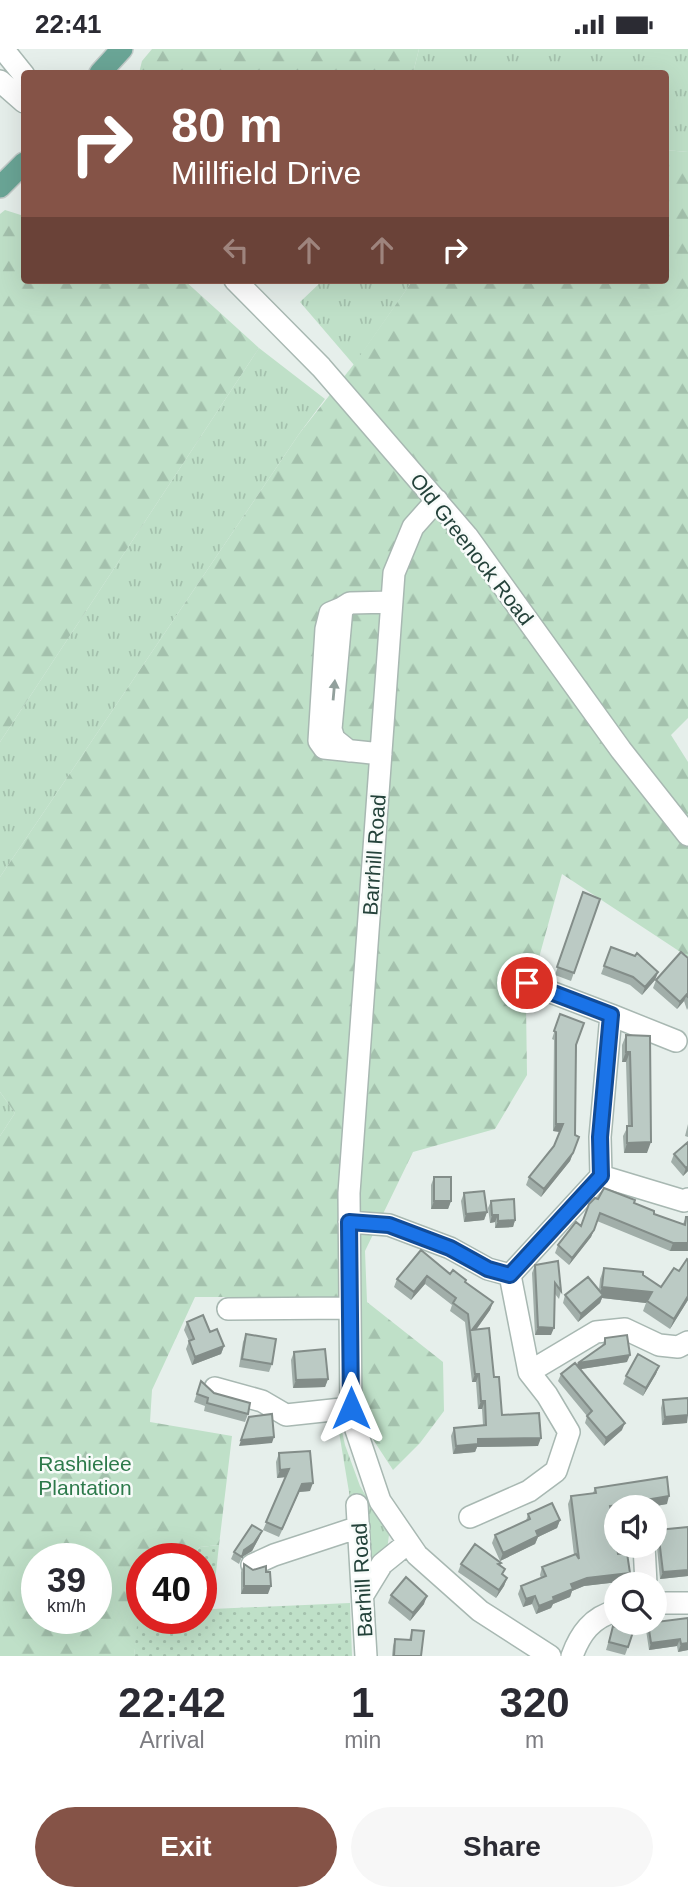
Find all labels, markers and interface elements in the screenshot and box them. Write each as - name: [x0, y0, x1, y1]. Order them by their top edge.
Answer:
- text: 22:41: [35, 9, 102, 39]
- icon: right: [56, 98, 147, 189]
- text: 80 m: [171, 98, 283, 152]
- text: Millfield Drive: [171, 155, 361, 191]
- icon: left: [217, 231, 255, 269]
- icon: ahead: [290, 231, 328, 269]
- icon: ahead: [363, 231, 401, 269]
- icon: right: [436, 231, 474, 269]
- street label: Old Greenock Road: [406, 469, 538, 629]
- one-way arrow: [329, 679, 340, 701]
- street label: Barrhill Road: [358, 794, 390, 916]
- pin: [497, 953, 557, 1013]
- icon: arrive: [508, 964, 546, 1002]
- position arrow: [314, 1371, 388, 1445]
- park label: Rashielee Plantation: [38, 1452, 132, 1499]
- map controls: [604, 1495, 667, 1635]
- button: sound: [604, 1495, 667, 1558]
- street label: Barhill Road: [348, 1522, 376, 1638]
- speed limit sign: 40: [126, 1543, 217, 1634]
- text: 39: [47, 1560, 86, 1599]
- button: search: [604, 1572, 667, 1635]
- text: km/h: [47, 1596, 86, 1616]
- text: 22:42: [118, 1679, 226, 1726]
- text: 1: [351, 1679, 374, 1726]
- text: 320: [500, 1679, 570, 1726]
- text: Arrival: [139, 1727, 205, 1753]
- text: min: [344, 1727, 381, 1753]
- text: m: [525, 1727, 544, 1753]
- button: Exit: [35, 1807, 337, 1887]
- button: Share: [351, 1807, 653, 1887]

